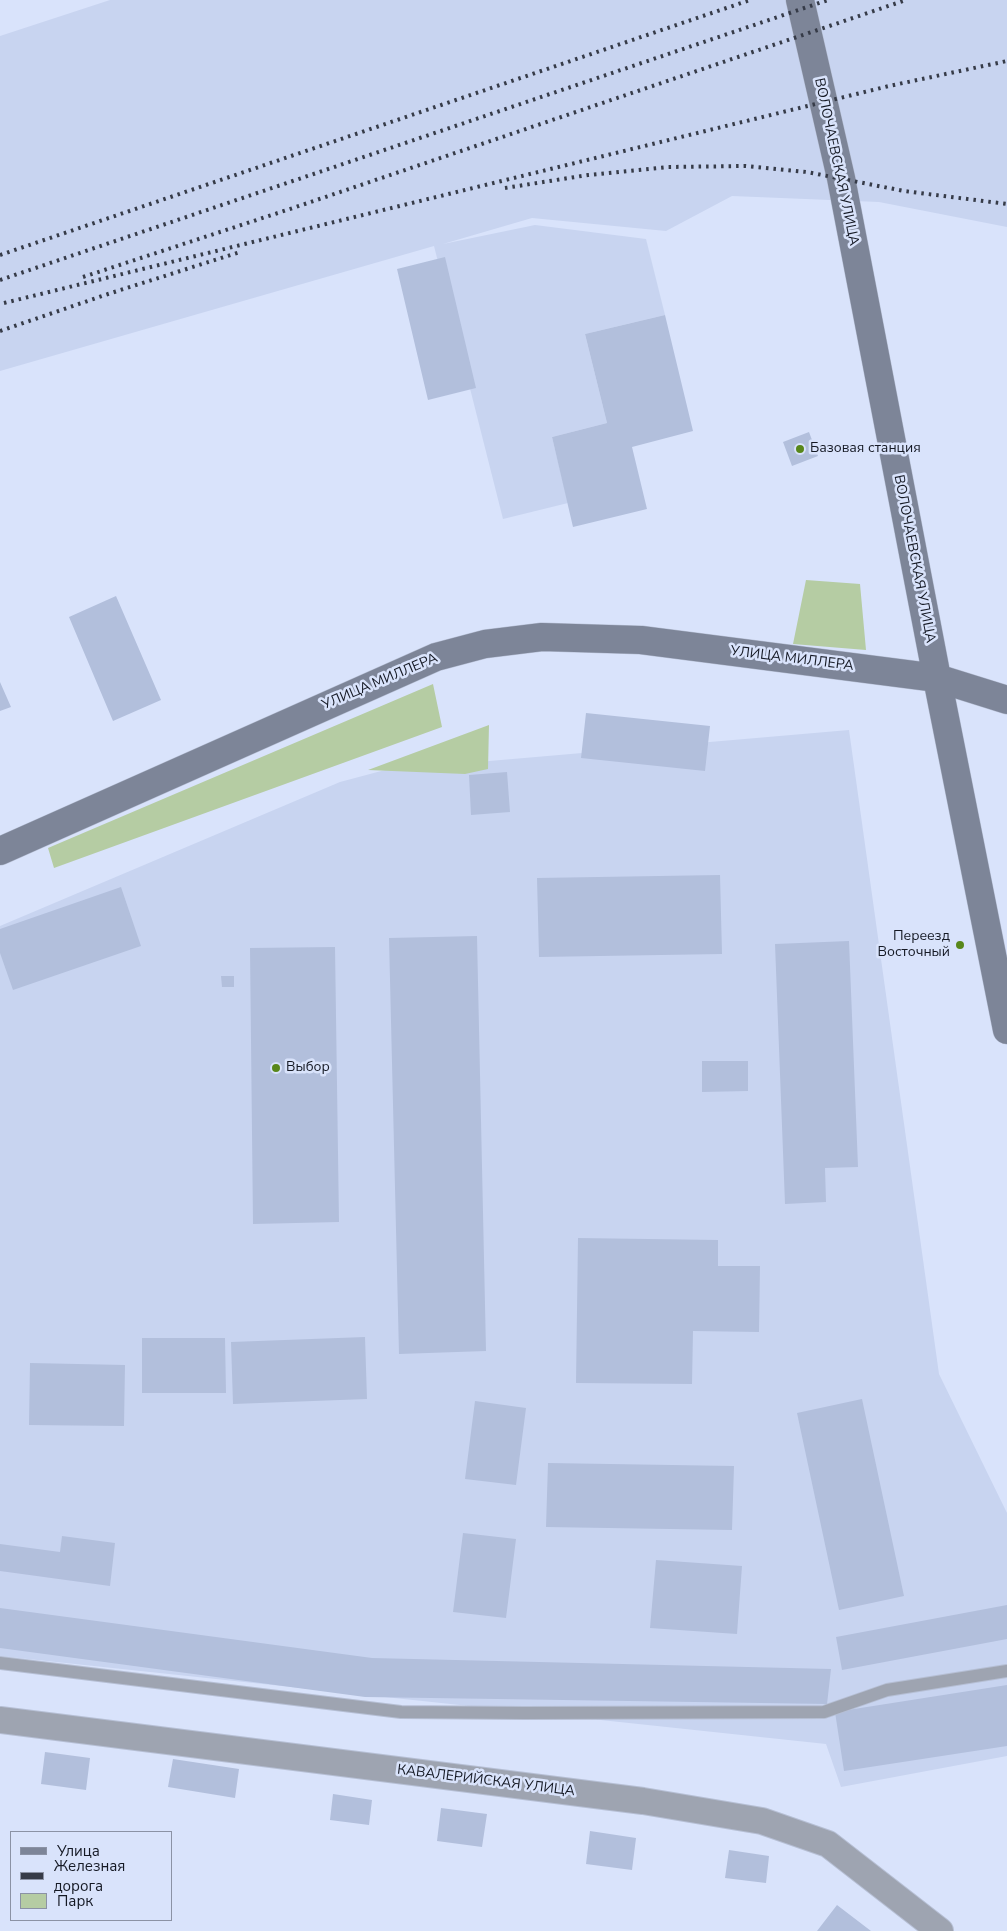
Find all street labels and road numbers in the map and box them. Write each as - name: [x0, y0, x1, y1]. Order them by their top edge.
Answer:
- street label: ВОЛОЧАЕВСКАЯ УЛИЦА: [810, 77, 862, 247]
- street label: ВОЛОЧАЕВСКАЯ УЛИЦА: [889, 473, 939, 645]
- street label: УЛИЦА МИЛЛЕРА: [730, 643, 854, 675]
- street label: УЛИЦА МИЛЛЕРА: [320, 650, 440, 714]
- street label: КАВАЛЕРИЙСКАЯ УЛИЦА: [396, 1762, 576, 1800]

